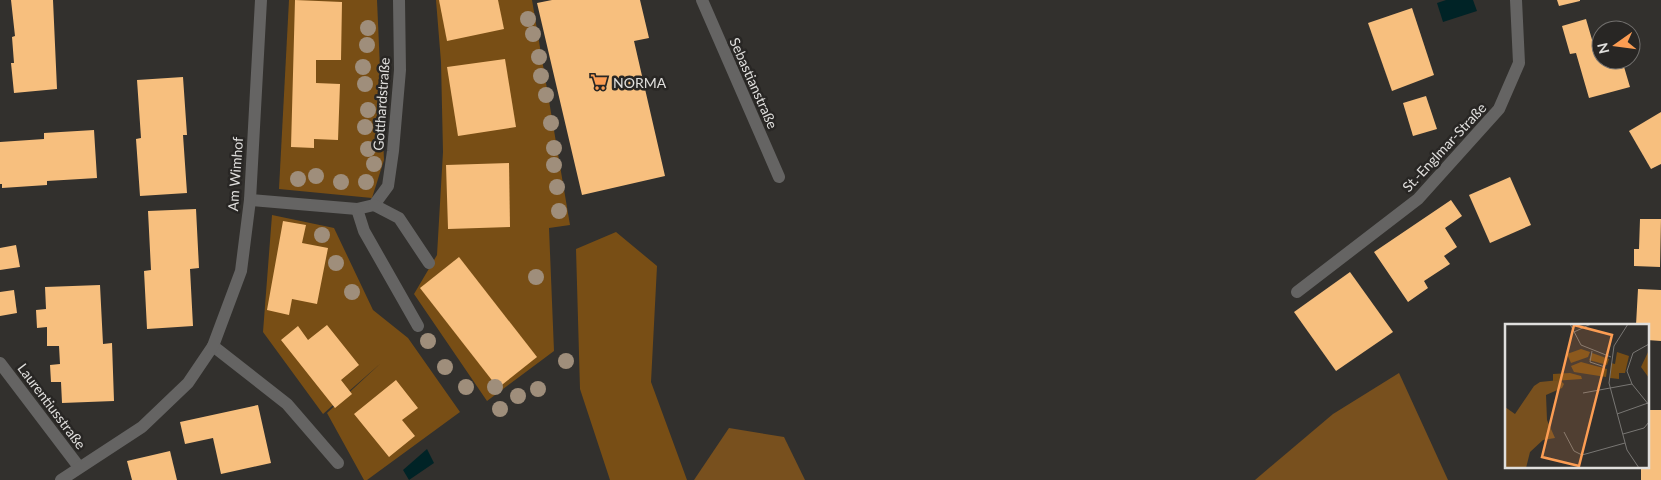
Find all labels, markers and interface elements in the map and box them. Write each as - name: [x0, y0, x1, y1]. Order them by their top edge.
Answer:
- north arrow: [1591, 20, 1641, 70]
- street label: Sebastianstraße: [726, 35, 782, 131]
- text: N: [1593, 41, 1612, 56]
- street label: Gotthardstraße: [369, 57, 393, 151]
- supermarket icon: NORMA: [589, 72, 609, 92]
- place label: NORMA: [613, 74, 667, 91]
- street label: St.-Englmar-Straße: [1398, 99, 1490, 195]
- street label: Am Wimhof: [224, 136, 246, 212]
- inset map: [1505, 324, 1648, 468]
- street label: Laurentiusstraße: [14, 360, 90, 452]

